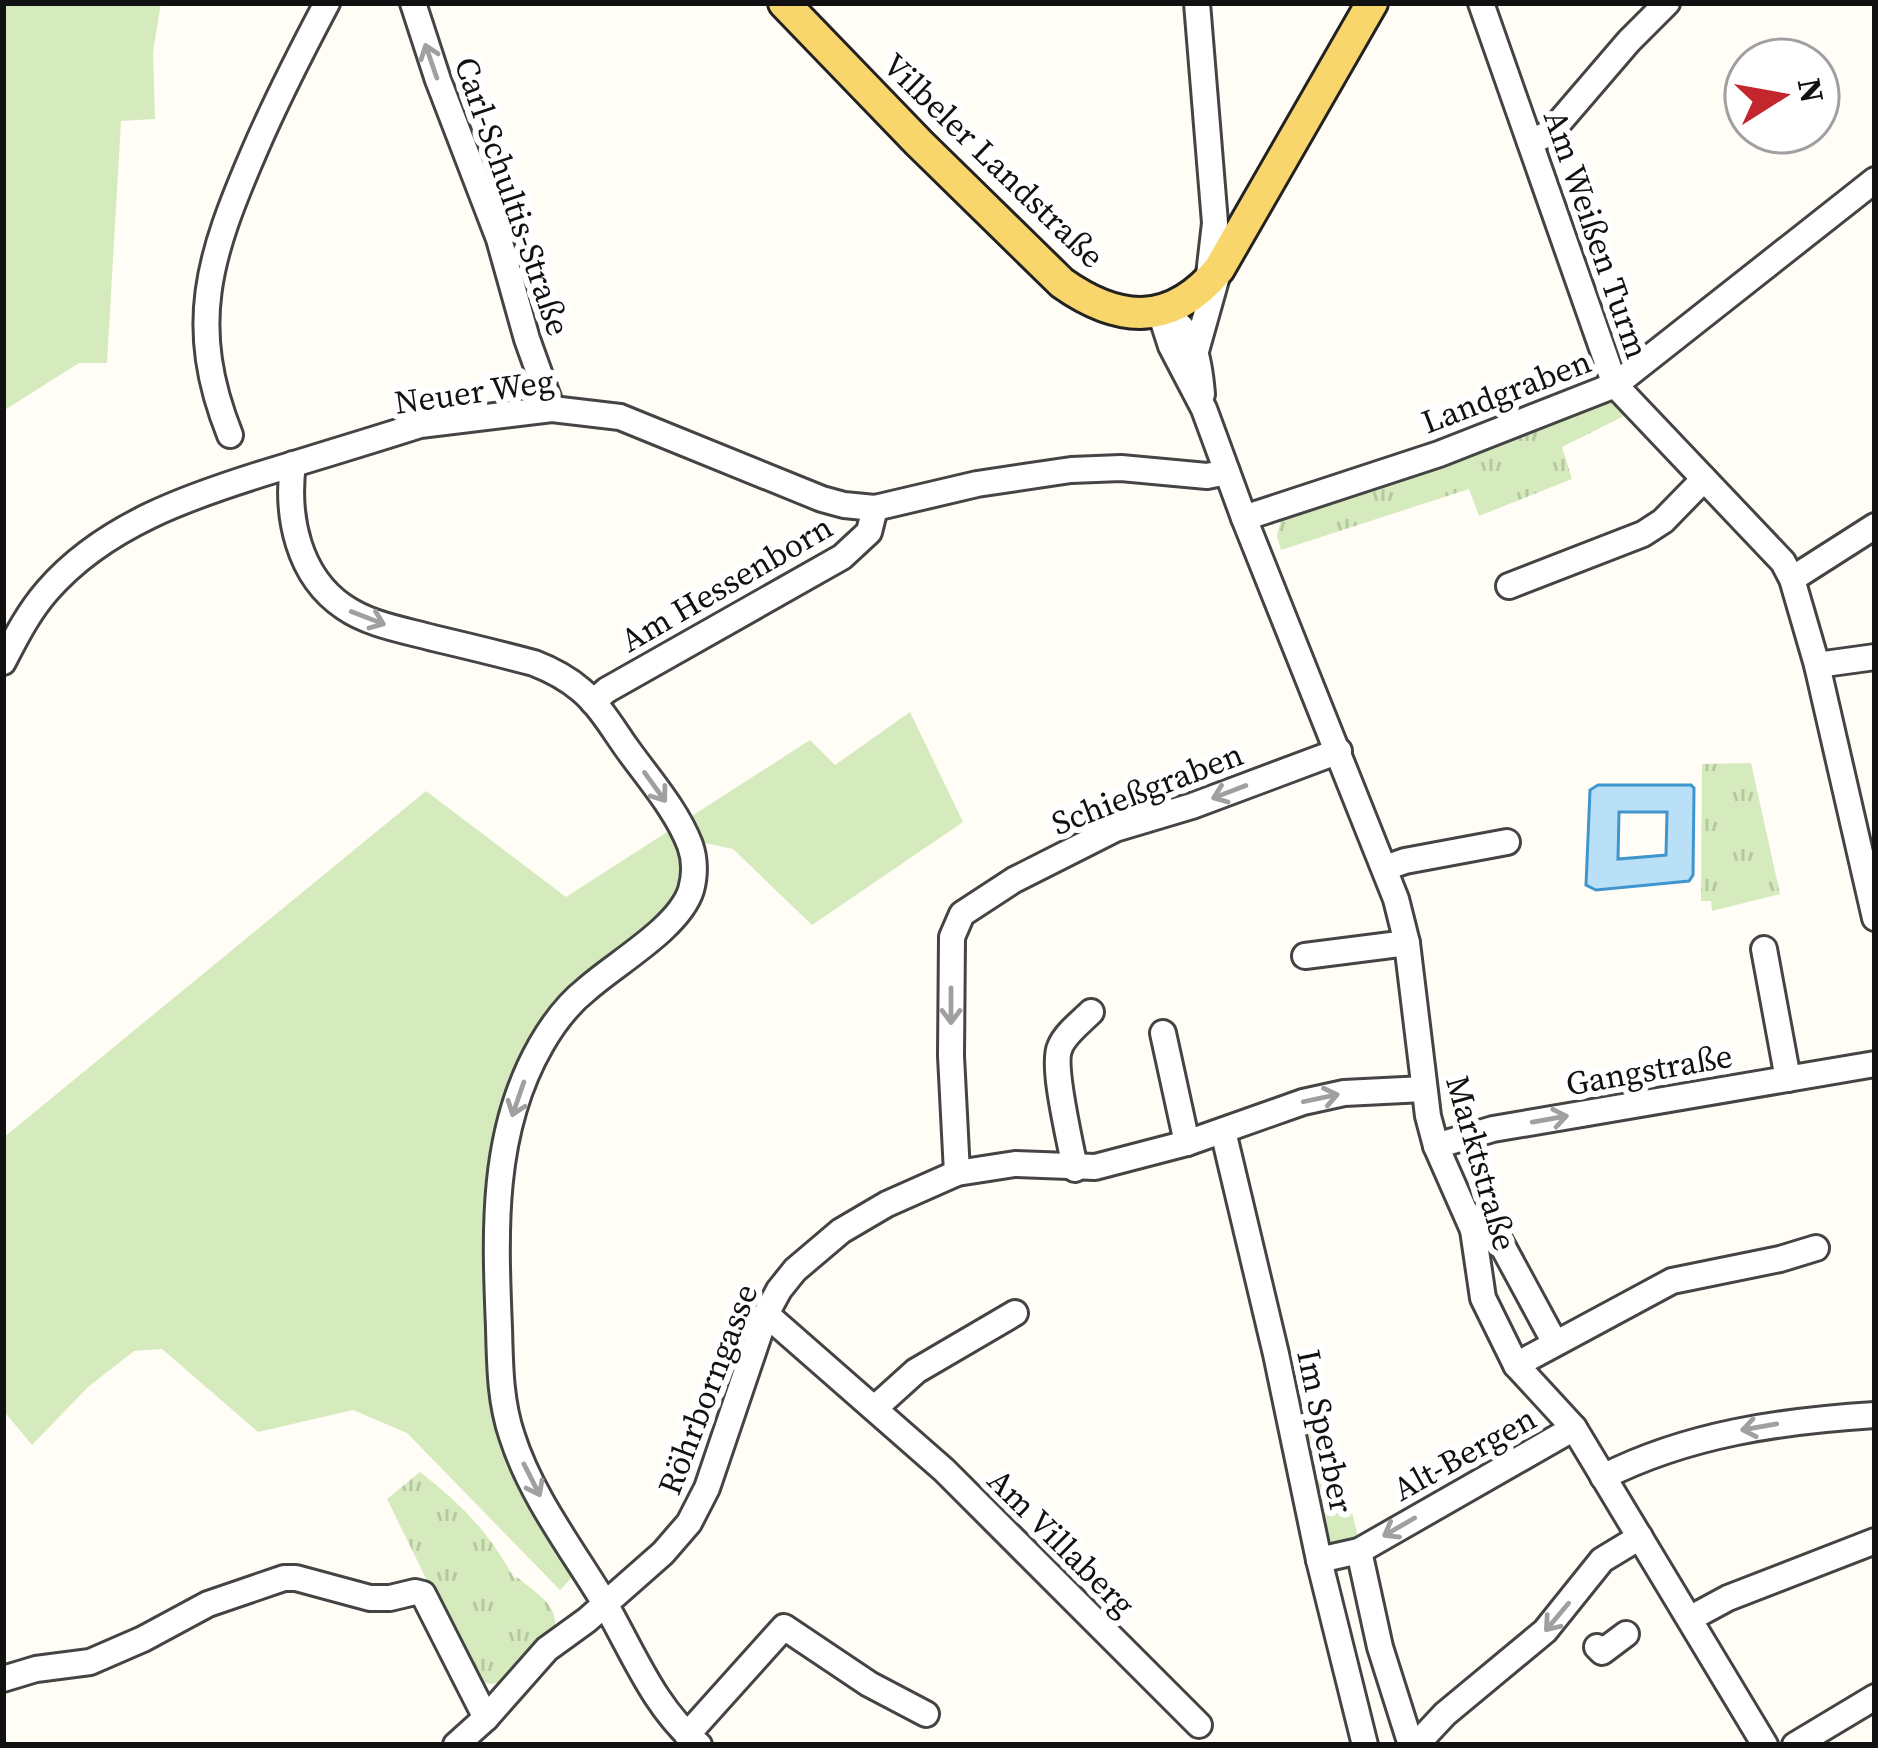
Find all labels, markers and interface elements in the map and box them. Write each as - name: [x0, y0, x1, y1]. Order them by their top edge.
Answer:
- north arrow: [1722, 36, 1842, 156]
- one-way arrow: [419, 43, 440, 80]
- street label: Vilbeler Landstraße: [873, 43, 1114, 278]
- street label: Carl-Schultis-Straße: [444, 51, 581, 341]
- text: N: [1787, 74, 1835, 106]
- street label: Am Weißen Turm: [1533, 104, 1660, 364]
- street label: Landgraben: [1415, 339, 1597, 444]
- street label: Neuer Weg: [392, 358, 557, 425]
- street label: Am Hessenborn: [612, 504, 841, 662]
- one-way arrow: [349, 608, 386, 630]
- street label: Schießgraben: [1045, 731, 1249, 846]
- one-way arrow: [642, 770, 667, 803]
- one-way arrow: [1212, 783, 1249, 804]
- one-way arrow: [940, 986, 963, 1025]
- street label: Gangstraße: [1562, 1033, 1736, 1106]
- street label: Marktstraße: [1435, 1070, 1528, 1256]
- one-way arrow: [506, 1079, 528, 1117]
- one-way arrow: [1301, 1086, 1340, 1108]
- one-way arrow: [1529, 1107, 1568, 1130]
- street label: Röhrborngasse: [647, 1277, 768, 1501]
- street label: Im Sperber: [1286, 1345, 1365, 1517]
- street label: Alt-Bergen: [1384, 1396, 1544, 1511]
- one-way arrow: [1740, 1416, 1779, 1439]
- street label: Am Villaberg: [978, 1459, 1145, 1626]
- one-way arrow: [521, 1462, 544, 1497]
- one-way arrow: [1383, 1516, 1418, 1540]
- one-way arrow: [1543, 1601, 1571, 1632]

